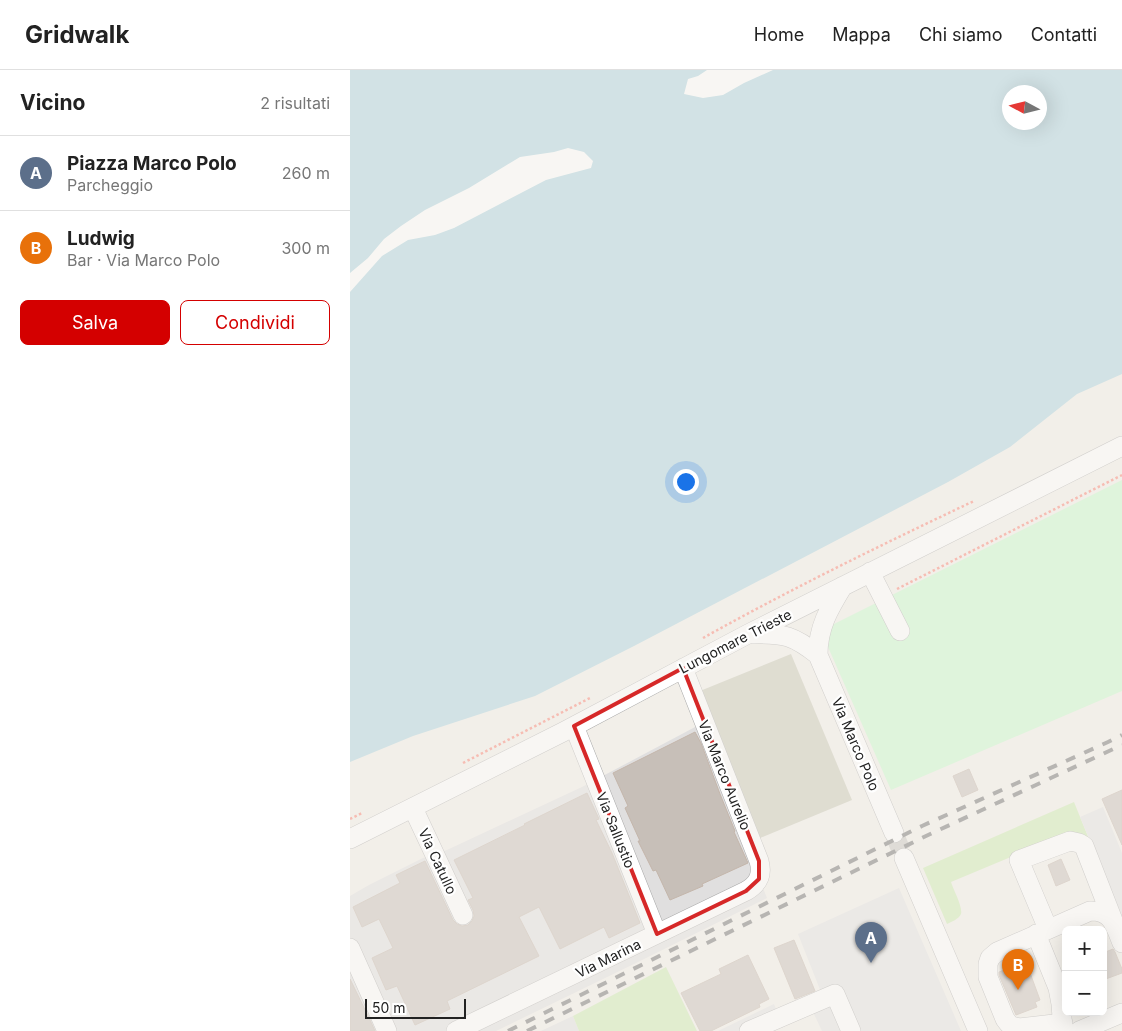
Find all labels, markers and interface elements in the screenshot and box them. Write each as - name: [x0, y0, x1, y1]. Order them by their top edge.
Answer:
- text: Gridwalk: [25, 20, 129, 49]
- text: Home: [754, 24, 804, 45]
- text: Mappa: [832, 24, 891, 45]
- text: Chi siamo: [919, 24, 1003, 45]
- text: Contatti: [1031, 24, 1097, 45]
- north arrow: [1002, 85, 1047, 130]
- text: Vicino: [20, 90, 85, 115]
- text: 2 risultati: [260, 93, 330, 113]
- text: Piazza Marco Polo: [67, 152, 237, 175]
- text: A: [30, 163, 42, 183]
- text: 260 m: [282, 163, 330, 183]
- text: Parcheggio: [67, 175, 153, 195]
- text: Ludwig: [67, 227, 135, 250]
- text: B: [31, 238, 41, 258]
- text: 300 m: [281, 238, 330, 258]
- text: Bar · Via Marco Polo: [67, 250, 220, 270]
- button: Salva: [20, 300, 170, 345]
- button: Condividi: [180, 300, 330, 345]
- your location: [673, 469, 699, 495]
- street label: Lungomare Trieste: [676, 605, 794, 677]
- street label: Via Marco Polo: [829, 695, 883, 793]
- street label: Via Marco Aurelio: [695, 718, 755, 832]
- street label: Via Sallustio: [593, 789, 639, 871]
- street label: Via Catullo: [415, 825, 461, 897]
- pin: A: [855, 922, 887, 963]
- map controls: [1062, 926, 1107, 1016]
- button: +: [1062, 926, 1107, 971]
- street label: Via Marina: [573, 935, 643, 981]
- pin: B: [1002, 949, 1034, 990]
- button: −: [1062, 971, 1107, 1016]
- scale bar: [365, 996, 466, 1019]
- text: 50 m: [372, 999, 406, 1016]

